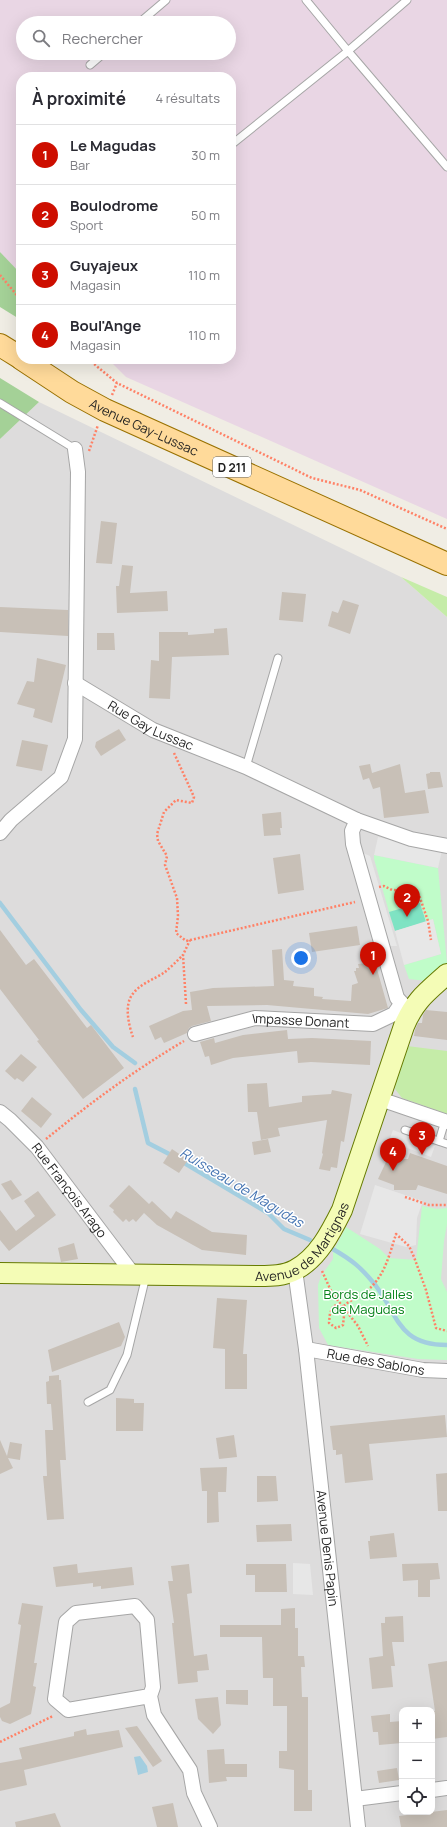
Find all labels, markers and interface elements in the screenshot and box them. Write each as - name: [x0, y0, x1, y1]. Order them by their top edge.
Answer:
- search box: [16, 16, 236, 60]
- icon: search: [30, 27, 52, 49]
- text: Rechercher: [62, 28, 143, 49]
- text: À proximité: [32, 87, 126, 110]
- text: 4 résultats: [155, 89, 220, 107]
- text: Le Magudas: [70, 135, 156, 156]
- text: 1: [42, 146, 48, 164]
- text: 30 m: [191, 146, 220, 164]
- text: Bar: [70, 156, 90, 174]
- text: Boulodrome: [70, 195, 158, 216]
- text: 2: [41, 206, 49, 224]
- text: 50 m: [191, 206, 220, 224]
- text: Sport: [70, 216, 103, 234]
- text: Guyajeux: [70, 255, 138, 276]
- text: 3: [41, 266, 49, 284]
- text: 110 m: [188, 266, 220, 284]
- text: Magasin: [70, 276, 121, 294]
- text: Boul'Ange: [70, 315, 141, 336]
- text: 4: [41, 326, 49, 344]
- text: 110 m: [188, 326, 220, 344]
- text: Magasin: [70, 336, 121, 354]
- street label: Avenue Gay-Lussac: [86, 394, 201, 460]
- road number: D 211: [213, 457, 251, 477]
- street label: Rue Gay Lussac: [105, 696, 196, 754]
- pin: 2: [394, 884, 420, 917]
- pin: 1: [360, 942, 386, 975]
- your location: [291, 948, 311, 968]
- street label: Impasse Donant: [250, 1009, 350, 1032]
- pin: 3: [409, 1122, 435, 1155]
- pin: 4: [380, 1138, 406, 1171]
- street label: Rue François Arago: [28, 1139, 111, 1241]
- water label: Ruisseau de Magudas: [177, 1143, 309, 1232]
- street label: Avenue de Martignas: [255, 1200, 353, 1285]
- park label: Bords de Jalles de Magudas: [324, 1285, 413, 1318]
- street label: Rue des Sablons: [325, 1344, 426, 1379]
- street label: Avenue Denis Papin: [312, 1489, 343, 1607]
- map controls: [399, 1707, 435, 1815]
- button: +: [399, 1707, 435, 1743]
- button: −: [399, 1743, 435, 1779]
- button: locate: [399, 1779, 435, 1815]

